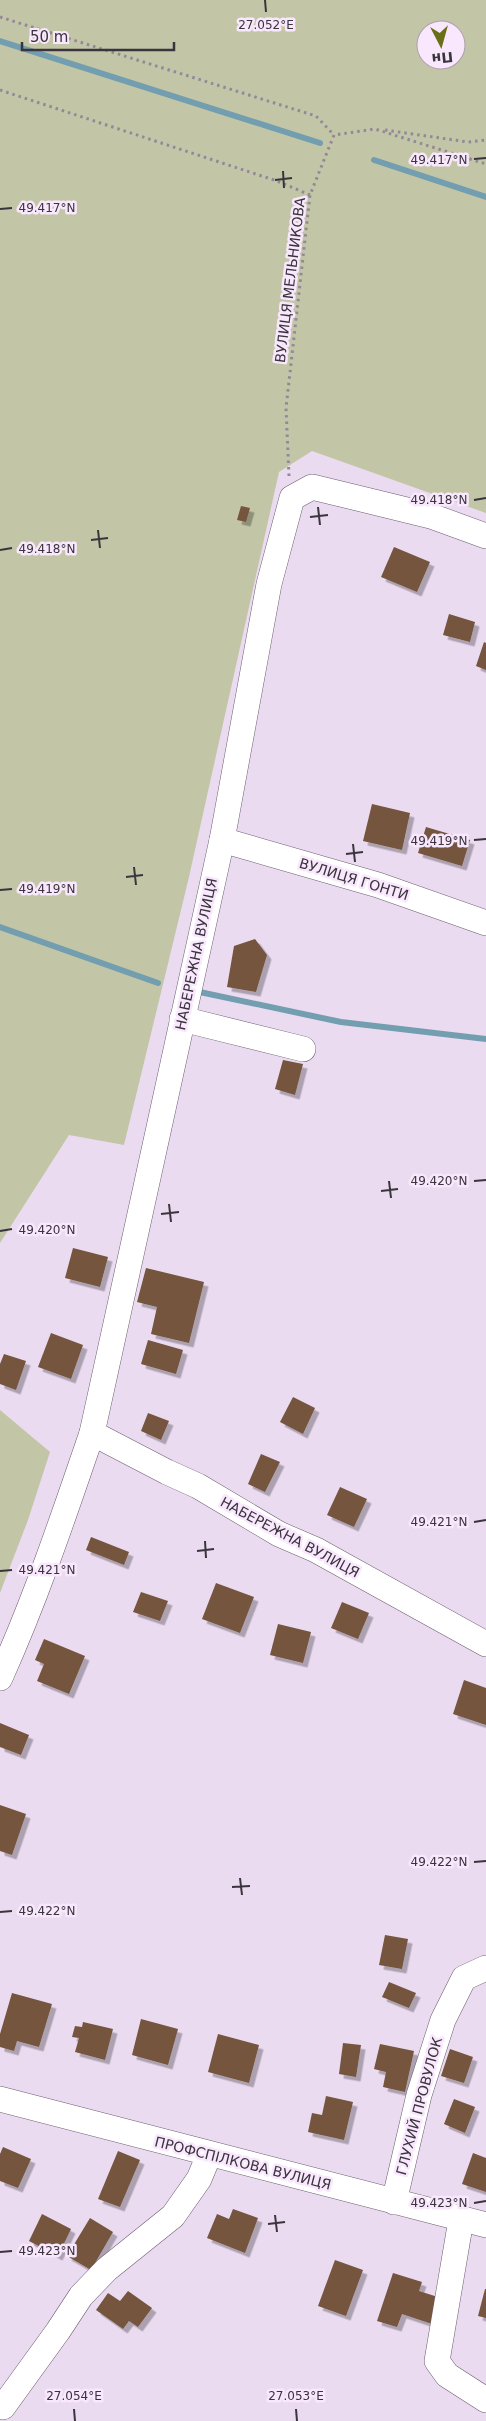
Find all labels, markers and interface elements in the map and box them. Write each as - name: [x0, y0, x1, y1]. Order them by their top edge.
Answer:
- text: 27.052°E: [238, 18, 294, 32]
- scale bar: [22, 20, 175, 52]
- north arrow: [416, 20, 466, 70]
- text: 50 m: [30, 28, 68, 46]
- text: Пн: [431, 49, 454, 67]
- text: 49.417°N: [411, 153, 467, 167]
- street label: ВУЛИЦЯ МЕЛЬНИКОВА: [272, 196, 308, 364]
- text: 49.417°N: [19, 201, 75, 215]
- text: 49.418°N: [411, 493, 467, 507]
- text: 49.418°N: [19, 542, 75, 556]
- text: 49.419°N: [411, 834, 467, 848]
- street label: ВУЛИЦЯ ГОНТИ: [297, 855, 411, 903]
- street label: НАБЕРЕЖНА ВУЛИЦЯ: [172, 876, 220, 1032]
- text: 49.419°N: [19, 882, 75, 896]
- text: 49.420°N: [411, 1174, 467, 1188]
- text: 49.420°N: [19, 1223, 75, 1237]
- street label: НАБЕРЕЖНА ВУЛИЦЯ: [218, 1494, 362, 1580]
- text: 49.421°N: [411, 1515, 467, 1529]
- text: 49.421°N: [19, 1563, 75, 1577]
- text: 49.422°N: [411, 1855, 467, 1869]
- text: 49.422°N: [19, 1904, 75, 1918]
- street label: ГЛУХИЙ ПРОВУЛОК: [392, 2035, 445, 2177]
- street label: ПРОФСПІЛКОВА ВУЛИЦЯ: [153, 2133, 333, 2193]
- text: 49.423°N: [411, 2196, 467, 2210]
- text: 49.423°N: [19, 2244, 75, 2258]
- text: 27.054°E: [46, 2389, 102, 2403]
- text: 27.053°E: [268, 2389, 324, 2403]

